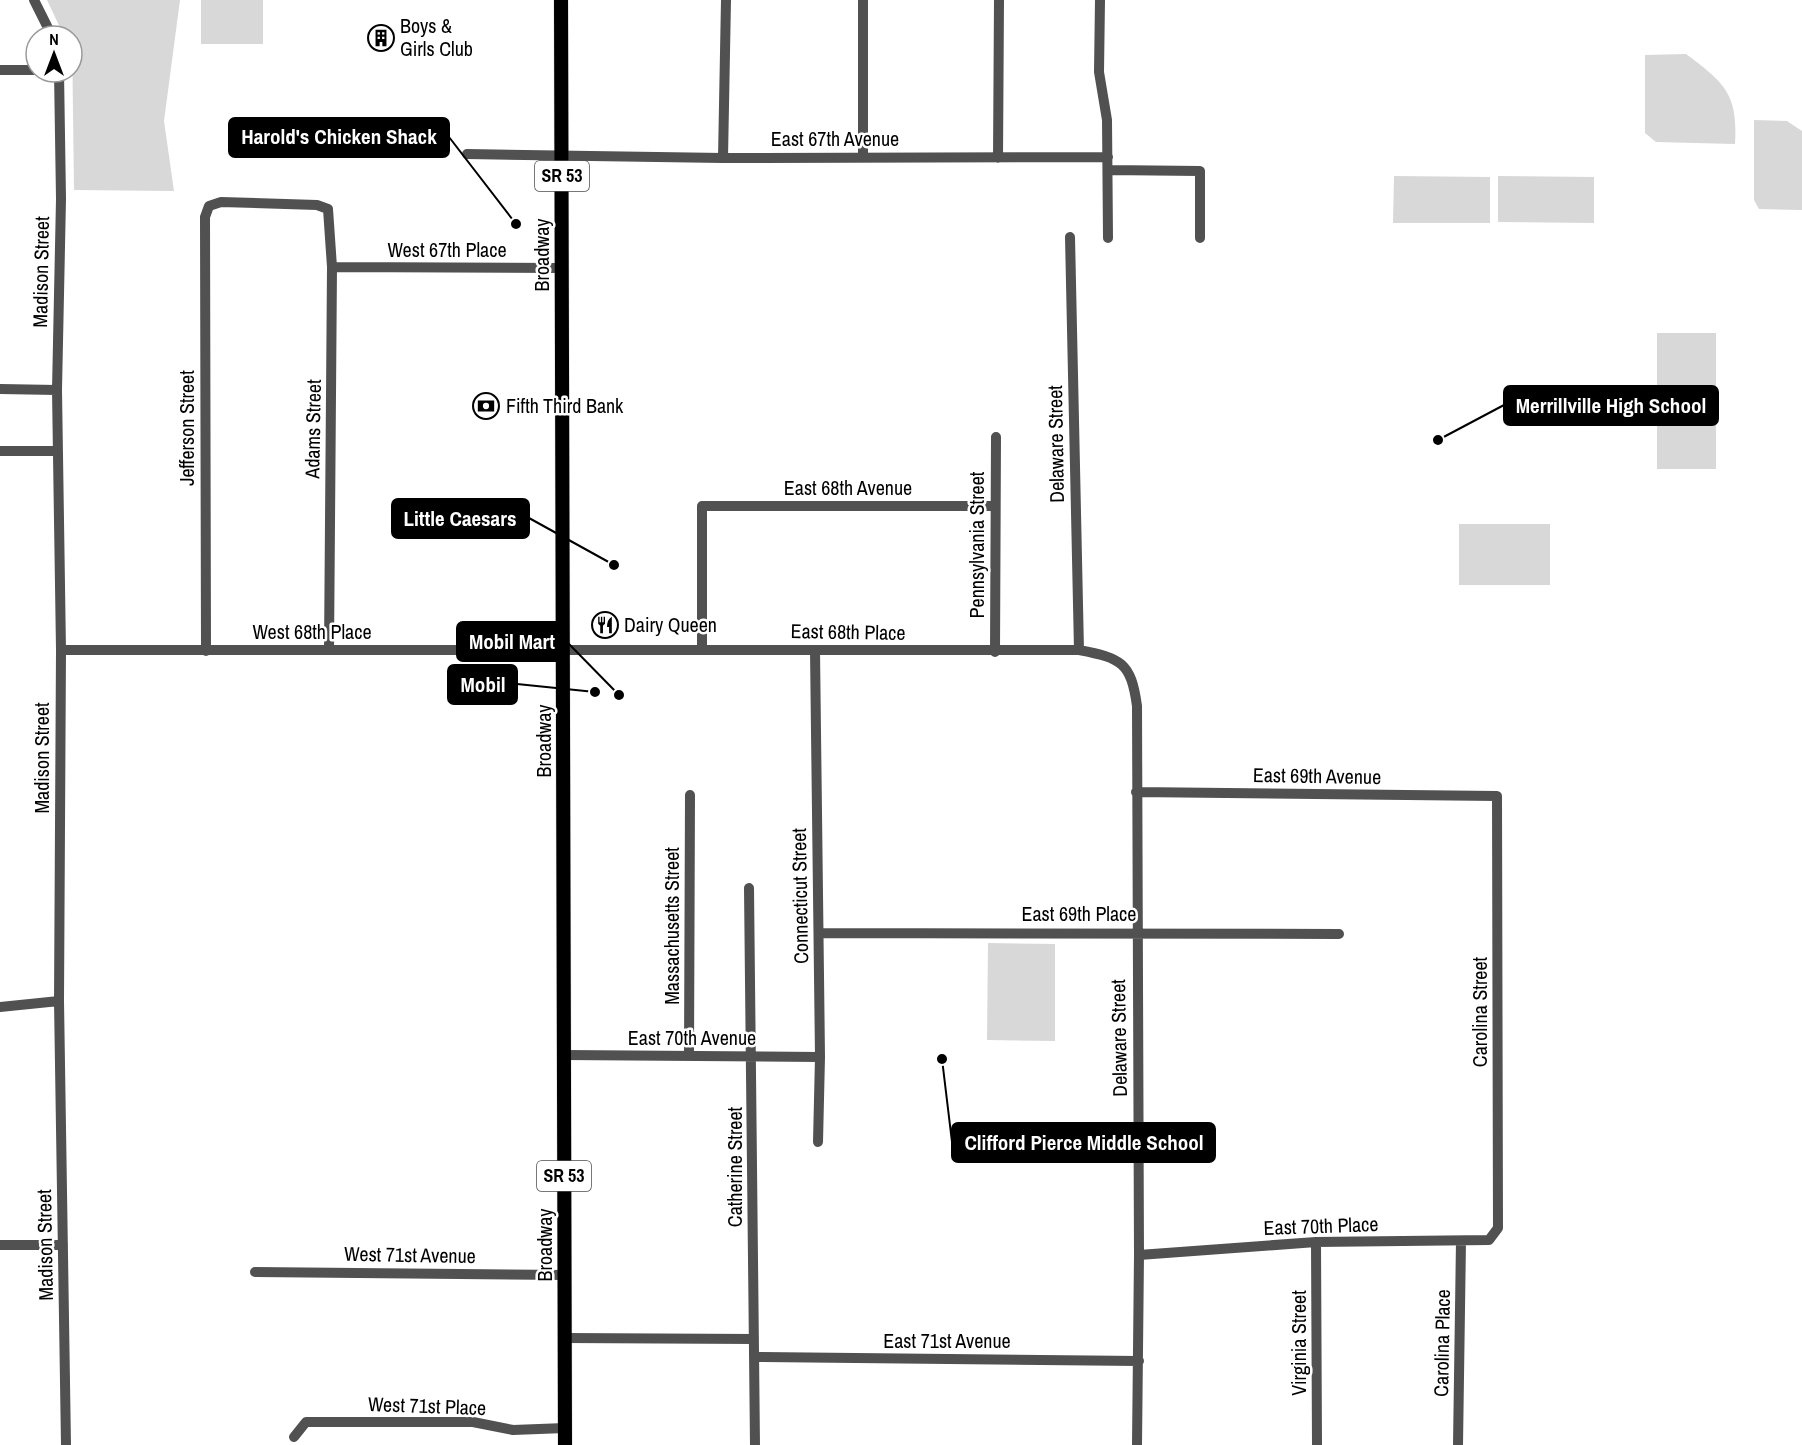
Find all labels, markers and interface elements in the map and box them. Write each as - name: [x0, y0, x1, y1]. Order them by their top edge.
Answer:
- place label: Boys & Girls Club: [400, 12, 473, 62]
- building icon: Boys & Girls Club: [366, 23, 396, 53]
- north arrow: [24, 24, 84, 84]
- text: N: [49, 28, 59, 50]
- callout: Harold's Chicken Shack: [229, 118, 449, 157]
- text: Harold's Chicken Shack: [241, 122, 437, 151]
- street label: East 67th Avenue: [771, 125, 899, 152]
- road number: SR 53: [535, 161, 589, 191]
- street label: Madison Street: [26, 216, 55, 328]
- street label: Broadway: [528, 218, 555, 291]
- street label: West 67th Place: [387, 236, 507, 263]
- street label: Jefferson Street: [173, 370, 200, 486]
- street label: Adams Street: [298, 379, 327, 480]
- street label: Delaware Street: [1041, 385, 1070, 503]
- callout: Merrillville High School: [1504, 386, 1718, 425]
- bank icon: Fifth Third Bank: [471, 391, 501, 421]
- text: Merrillville High School: [1516, 391, 1706, 420]
- place label: Fifth Third Bank: [506, 392, 624, 419]
- street label: Pennsylvania Street: [963, 471, 990, 618]
- street label: East 68th Avenue: [784, 474, 912, 501]
- callout: Little Caesars: [392, 499, 529, 538]
- text: Little Caesars: [404, 504, 516, 533]
- restaurant icon: Dairy Queen: [590, 610, 620, 640]
- place label: Dairy Queen: [624, 611, 717, 638]
- street label: East 68th Place: [790, 617, 906, 646]
- street label: West 68th Place: [252, 618, 372, 645]
- callout: Mobil Mart: [457, 622, 567, 661]
- text: Mobil Mart: [469, 627, 555, 656]
- callout: Mobil: [448, 665, 517, 704]
- text: Mobil: [461, 670, 505, 699]
- street label: Madison Street: [28, 702, 55, 814]
- street label: Broadway: [530, 704, 557, 777]
- street label: East 69th Avenue: [1253, 761, 1381, 790]
- street label: Connecticut Street: [785, 827, 814, 964]
- street label: Massachusetts Street: [658, 847, 685, 1005]
- street label: East 69th Place: [1022, 900, 1136, 927]
- street label: Carolina Street: [1466, 956, 1493, 1067]
- street label: Delaware Street: [1104, 979, 1133, 1097]
- street label: East 70th Avenue: [628, 1024, 756, 1051]
- street label: Catherine Street: [721, 1106, 748, 1227]
- callout: Clifford Pierce Middle School: [952, 1123, 1215, 1162]
- text: Clifford Pierce Middle School: [964, 1128, 1204, 1157]
- road number: SR 53: [537, 1161, 591, 1191]
- street label: Madison Street: [30, 1189, 59, 1301]
- street label: Broadway: [531, 1208, 558, 1281]
- street label: East 70th Place: [1263, 1210, 1379, 1241]
- street label: West 71st Avenue: [344, 1240, 476, 1269]
- street label: Carolina Place: [1427, 1289, 1456, 1397]
- street label: Virginia Street: [1285, 1290, 1312, 1396]
- street label: East 71st Avenue: [883, 1327, 1011, 1354]
- street label: West 71st Place: [367, 1390, 487, 1421]

